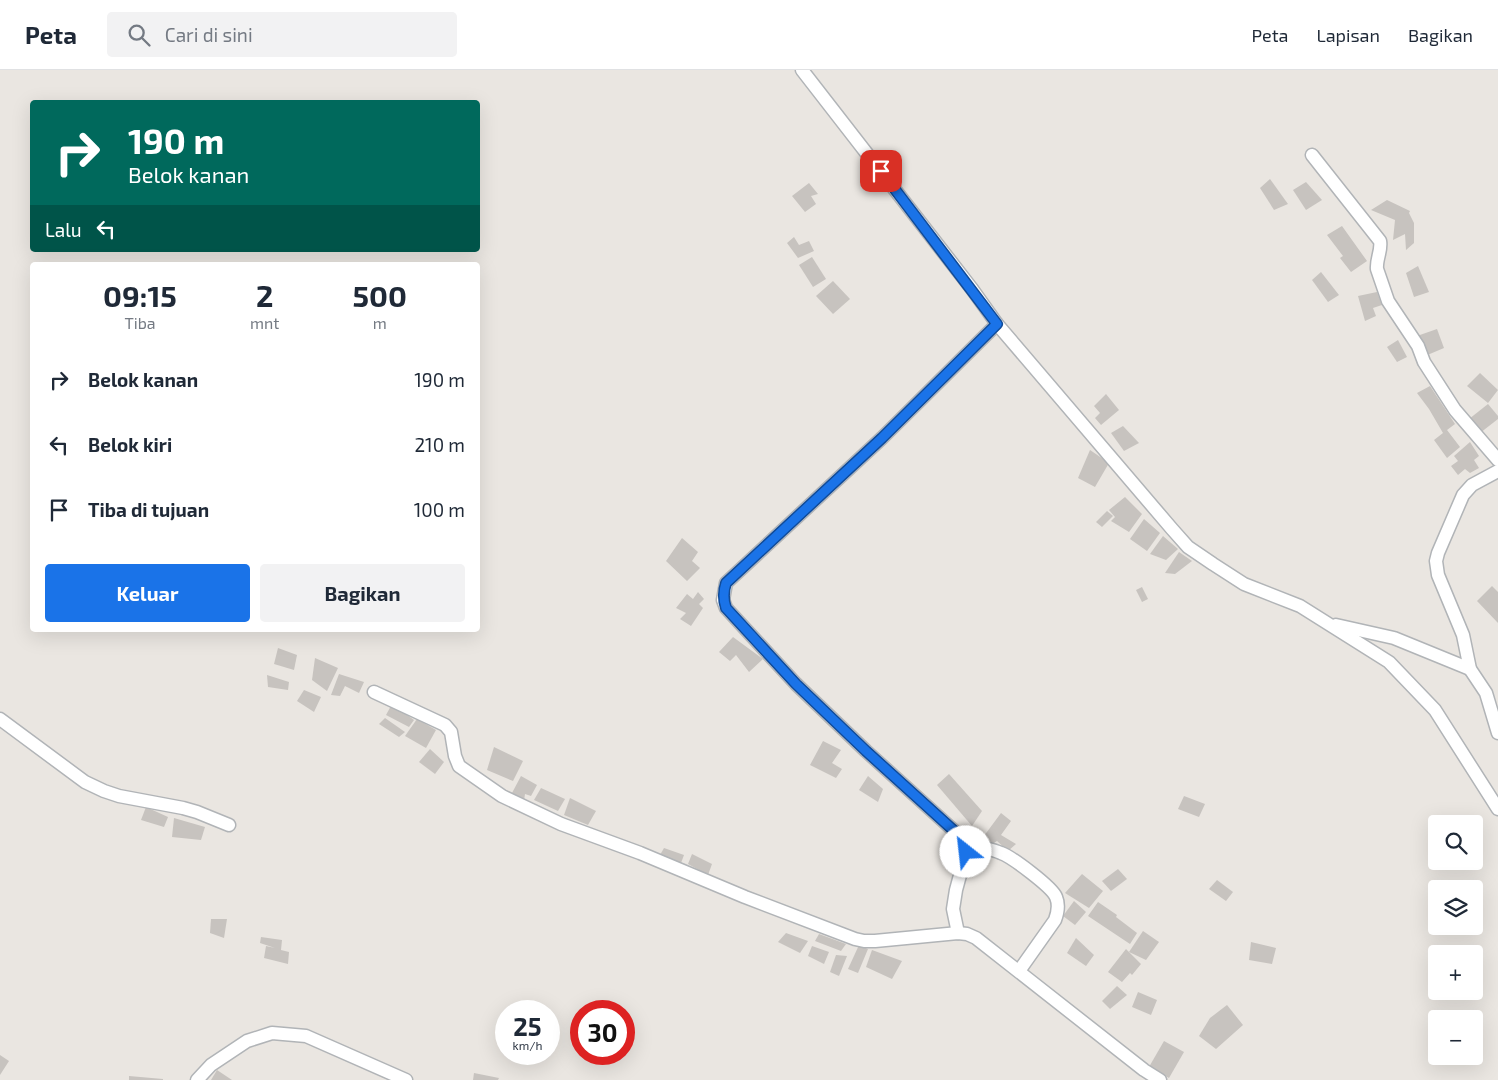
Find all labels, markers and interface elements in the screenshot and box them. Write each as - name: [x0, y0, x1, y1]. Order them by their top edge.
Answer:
- search box: [107, 12, 457, 57]
- text: Peta: [25, 20, 77, 49]
- icon: search: [125, 21, 153, 49]
- text: Cari di sini: [165, 23, 253, 46]
- text: Peta: [1251, 24, 1288, 46]
- text: Lapisan: [1316, 24, 1380, 46]
- text: Bagikan: [1408, 24, 1473, 46]
- text: 190 m: [128, 119, 224, 161]
- icon: right: [45, 120, 110, 185]
- pin: [860, 150, 902, 192]
- icon: arrive: [867, 157, 895, 185]
- text: Belok kanan: [128, 161, 249, 187]
- icon: left: [92, 215, 120, 243]
- text: Lalu: [45, 218, 82, 241]
- text: 09:15: [103, 277, 177, 313]
- text: 2: [256, 277, 273, 313]
- text: 500: [352, 277, 407, 313]
- text: Tiba: [124, 313, 156, 332]
- text: mnt: [250, 313, 279, 332]
- text: m: [373, 313, 387, 332]
- icon: right: [45, 366, 73, 394]
- text: Belok kanan: [88, 368, 198, 391]
- text: 190 m: [414, 368, 465, 391]
- icon: left: [45, 431, 73, 459]
- text: Belok kiri: [88, 433, 172, 456]
- text: 210 m: [414, 433, 465, 456]
- icon: arrive: [45, 496, 73, 524]
- text: Tiba di tujuan: [88, 498, 209, 521]
- text: 100 m: [414, 498, 465, 521]
- button: Keluar: [45, 564, 250, 622]
- button: Bagikan: [260, 564, 465, 622]
- map controls: [1428, 815, 1483, 1065]
- button: search: [1428, 815, 1483, 870]
- position arrow: [939, 825, 991, 877]
- button: layers: [1428, 880, 1483, 935]
- button: +: [1428, 945, 1483, 1000]
- speed limit sign: 30: [570, 1000, 635, 1065]
- button: −: [1428, 1010, 1483, 1065]
- text: 25: [513, 1011, 542, 1041]
- text: km/h: [513, 1038, 542, 1052]

